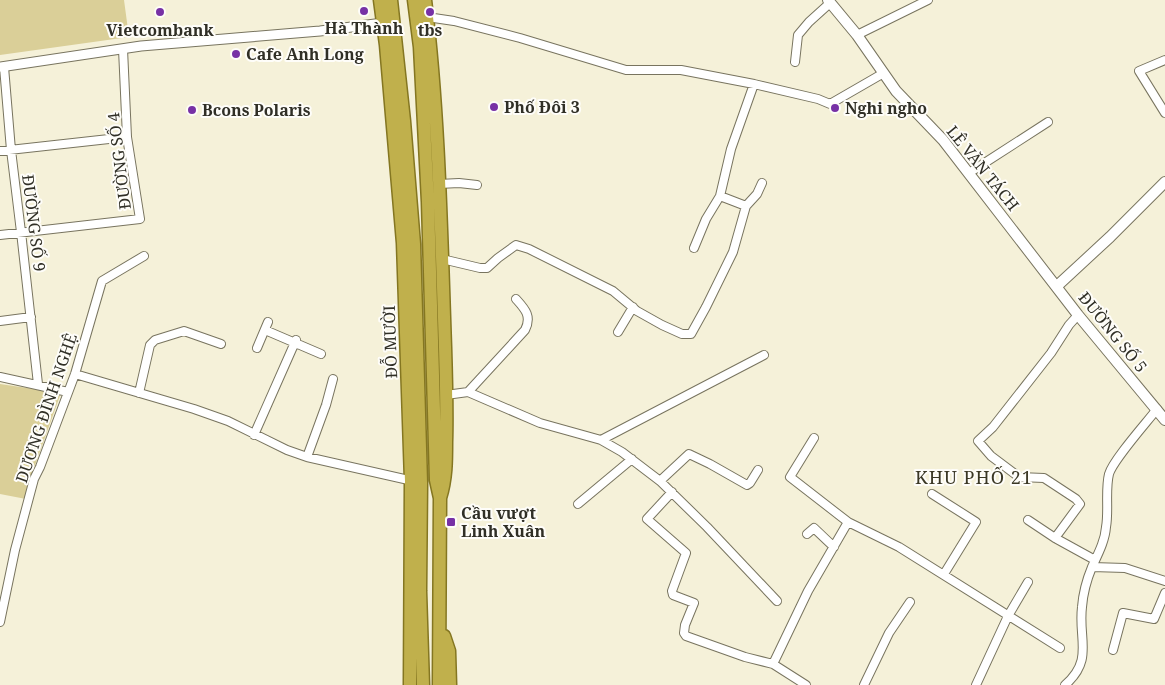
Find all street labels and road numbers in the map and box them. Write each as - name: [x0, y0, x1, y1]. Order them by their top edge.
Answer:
- street label: ĐƯỜNG SỐ 4: [102, 111, 136, 211]
- street label: LÊ VĂN TÁCH: [942, 121, 1024, 215]
- street label: ĐƯỜNG SỐ 9: [17, 173, 51, 273]
- street label: ĐƯỜNG SỐ 5: [1074, 287, 1152, 377]
- street label: ĐỖ MƯỜI: [377, 305, 402, 379]
- street label: DƯƠNG ĐÌNH NGHỆ: [10, 330, 82, 486]

